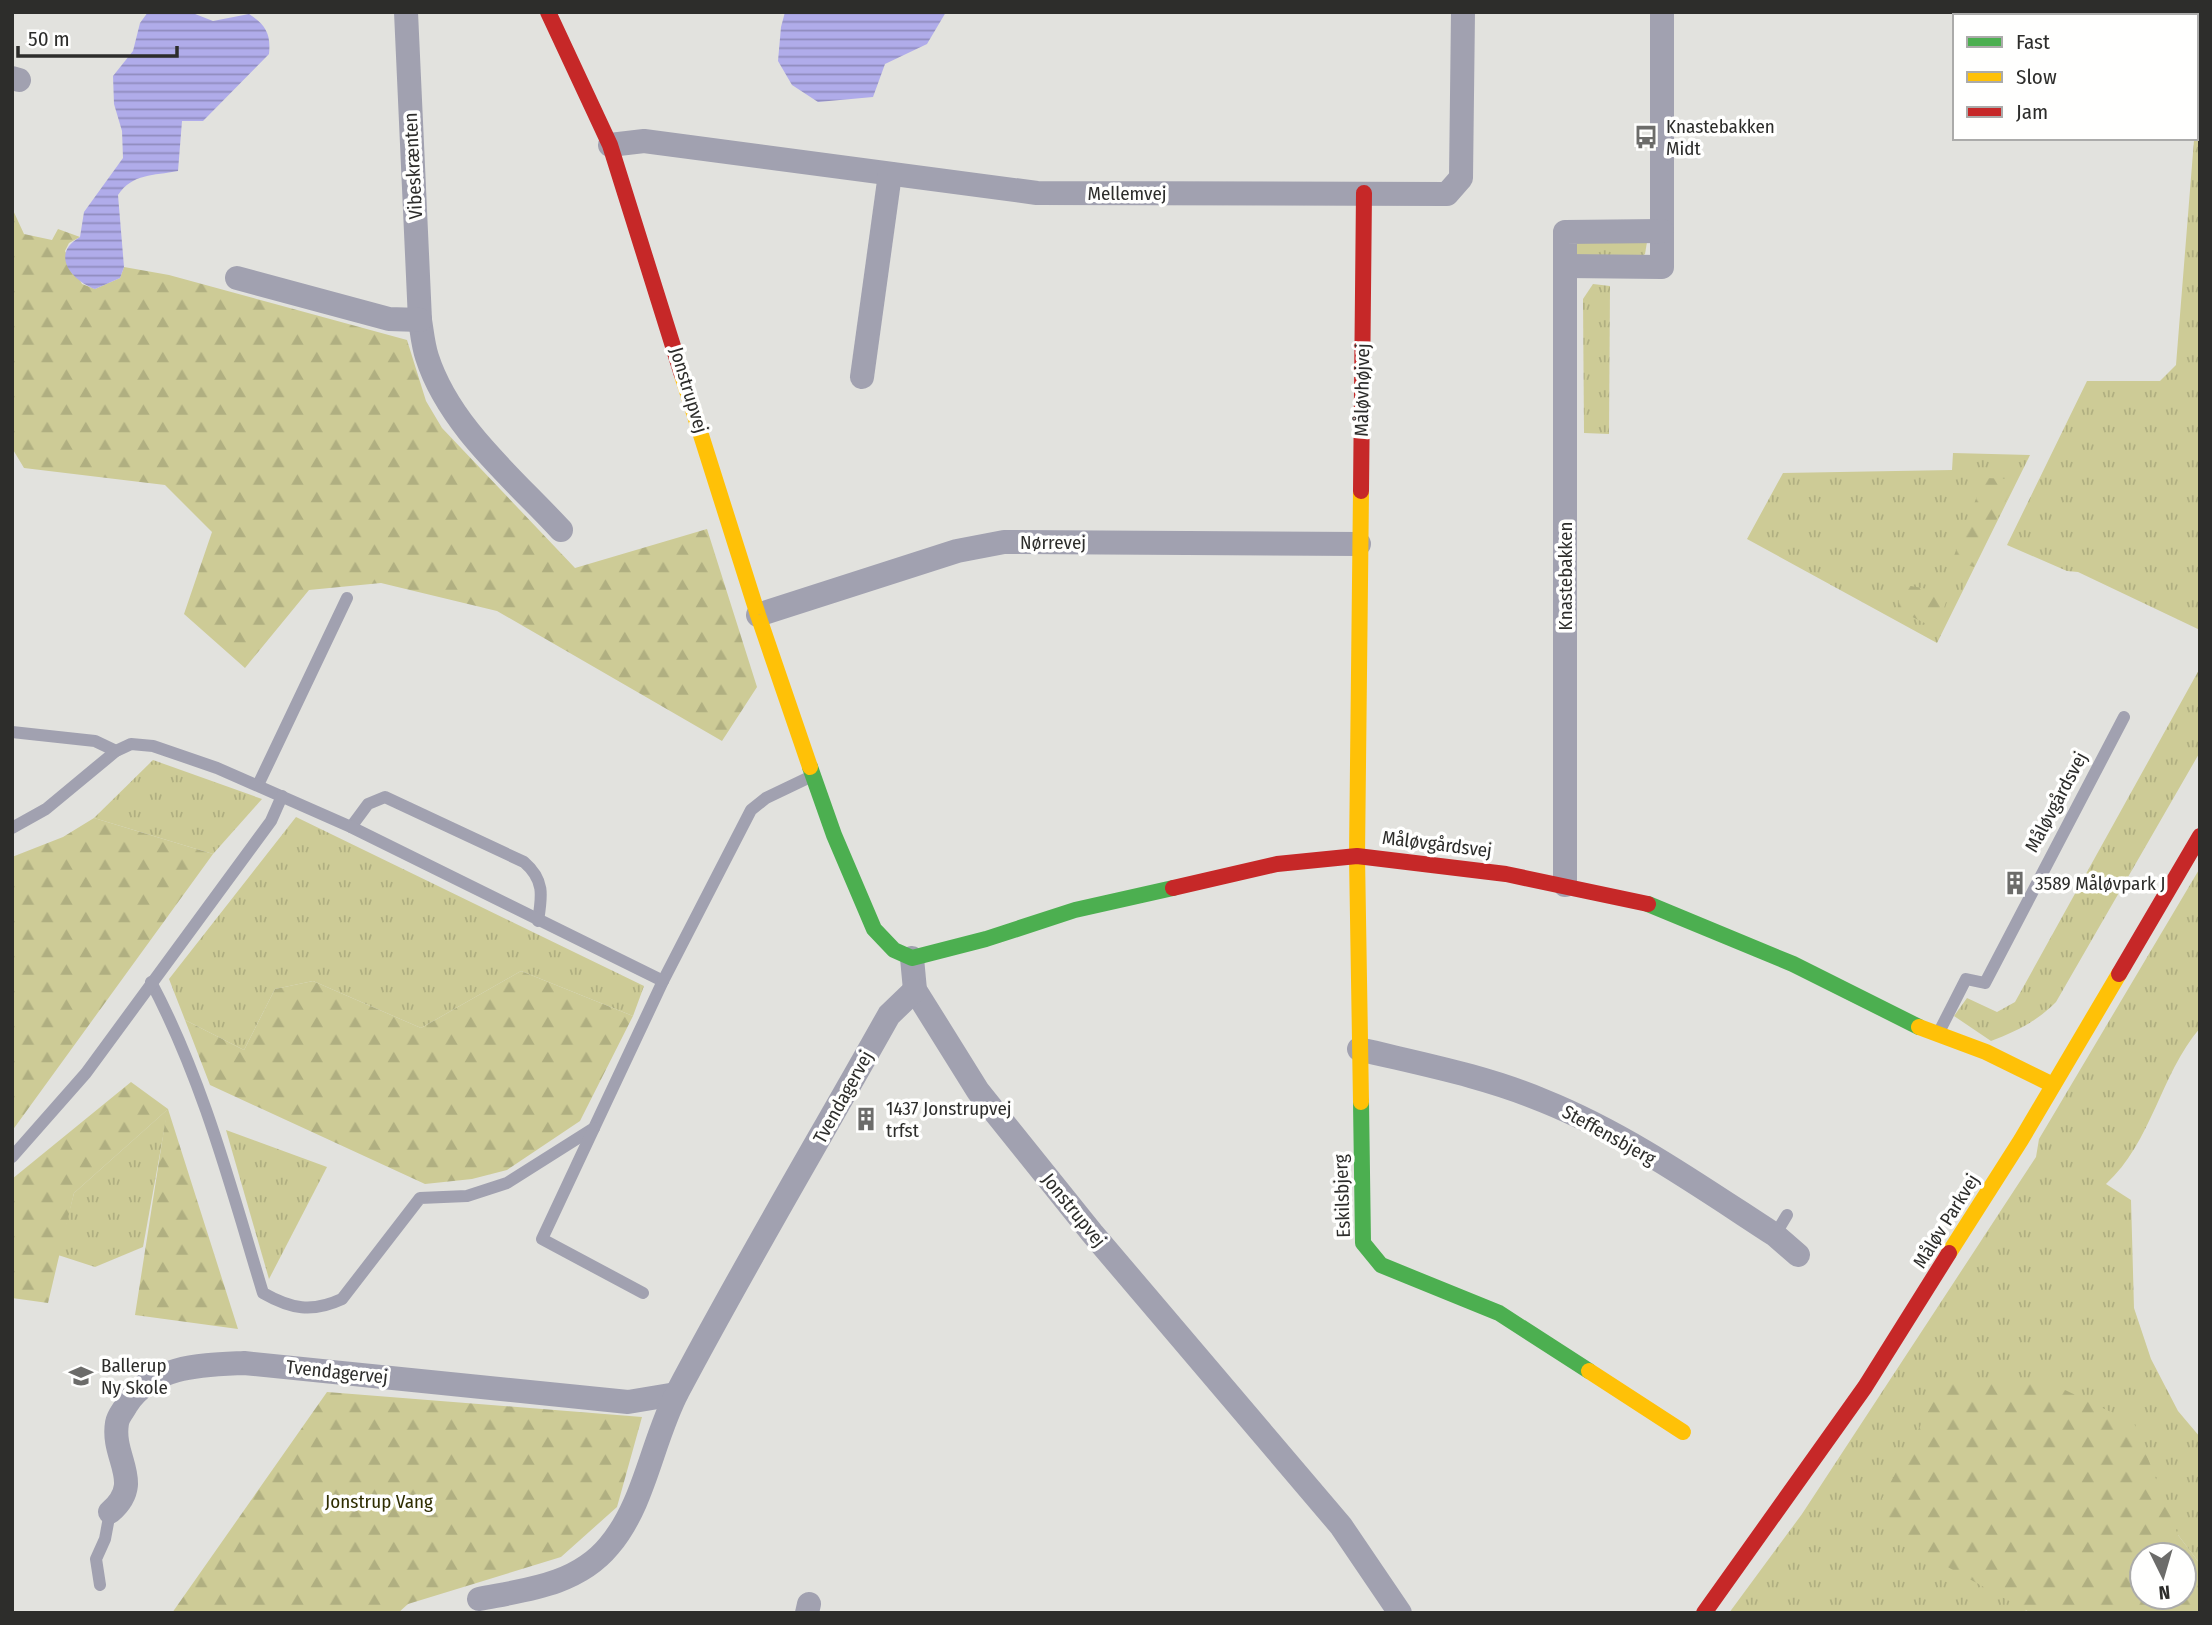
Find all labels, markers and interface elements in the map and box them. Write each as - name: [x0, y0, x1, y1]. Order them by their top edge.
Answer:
- scale bar: [18, 14, 177, 58]
- legend: [1953, 14, 2198, 140]
- text: 50 m: [28, 26, 70, 52]
- text: Fast: [2016, 29, 2050, 55]
- text: Slow: [2016, 64, 2057, 90]
- text: Jam: [2016, 99, 2048, 125]
- street label: Vibeskrænten: [399, 112, 427, 220]
- place label: Knastebakken Midt: [1666, 115, 1775, 160]
- bus stop icon: Knastebakken Midt: [1632, 123, 1660, 151]
- street label: Mellemvej: [1087, 182, 1167, 205]
- street label: Måløvhøjvej: [1350, 343, 1374, 437]
- street label: Jonstrupvej: [665, 344, 713, 436]
- street label: Knastebakken: [1554, 522, 1577, 630]
- street label: Nørrevej: [1020, 531, 1086, 554]
- street label: Måløvgårdsvej: [2020, 748, 2092, 856]
- street label: Måløvgårdsvej: [1381, 826, 1493, 862]
- building icon: 3589 Måløvpark J: [2001, 869, 2029, 897]
- place label: 3589 Måløvpark J: [2035, 872, 2166, 895]
- street label: Tvendagervej: [808, 1047, 878, 1147]
- place label: 1437 Jonstrupvej trfst: [886, 1097, 1012, 1142]
- street label: Steffensbjerg: [1558, 1100, 1660, 1170]
- building icon: 1437 Jonstrupvej trfst: [852, 1105, 880, 1133]
- street label: Eskilsbjerg: [1329, 1154, 1355, 1238]
- street label: Jonstrupvej: [1037, 1168, 1111, 1252]
- street label: Måløv Parkvej: [1908, 1170, 1984, 1272]
- place label: Ballerup Ny Skole: [101, 1354, 168, 1399]
- street label: Tvendagervej: [285, 1355, 389, 1389]
- school or university icon: Ballerup Ny Skole: [67, 1362, 95, 1390]
- park label: Jonstrup Vang: [325, 1490, 433, 1513]
- north arrow: [2128, 1541, 2198, 1611]
- text: N: [2158, 1580, 2171, 1604]

